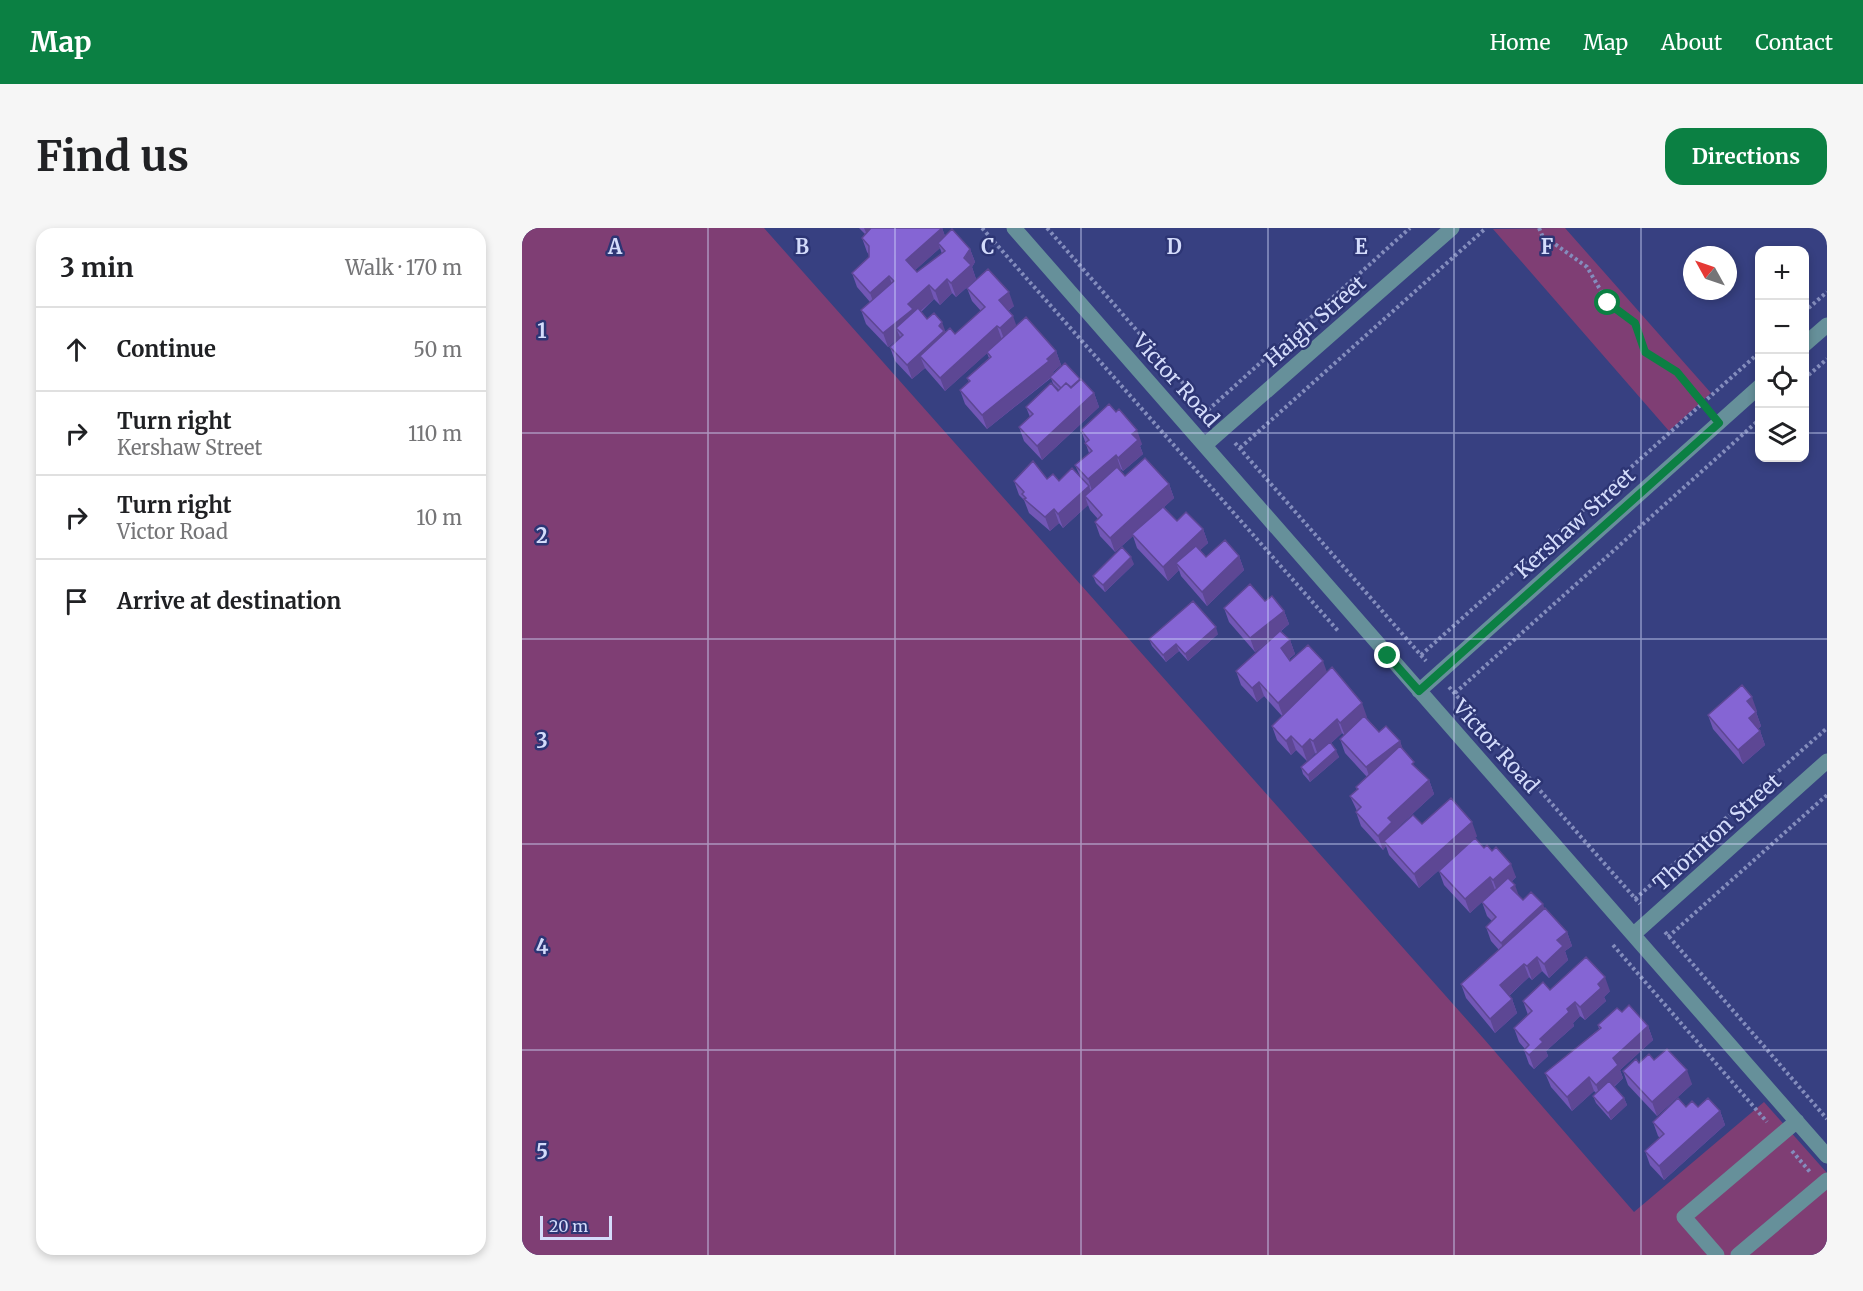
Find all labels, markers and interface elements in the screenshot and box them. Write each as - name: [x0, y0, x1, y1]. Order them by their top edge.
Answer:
- text: Map: [30, 24, 92, 60]
- text: Home: [1490, 29, 1550, 56]
- text: Map: [1583, 29, 1628, 56]
- text: About: [1661, 29, 1722, 56]
- text: Contact: [1755, 29, 1833, 56]
- button: Directions: [1665, 128, 1827, 185]
- text: Find us: [36, 130, 189, 182]
- text: A: [607, 234, 623, 259]
- text: B: [795, 234, 809, 259]
- text: C: [981, 234, 995, 259]
- text: D: [1166, 234, 1182, 259]
- text: E: [1354, 234, 1368, 259]
- text: F: [1541, 234, 1554, 259]
- north arrow: [1683, 246, 1737, 300]
- map controls: [1755, 246, 1809, 462]
- button: +: [1755, 246, 1809, 300]
- text: 3 min: [60, 251, 134, 284]
- text: Walk · 170 m: [345, 255, 462, 280]
- street label: Haigh Street: [1259, 269, 1371, 373]
- route start: [1594, 289, 1620, 315]
- button: −: [1755, 300, 1809, 354]
- text: 1: [537, 318, 547, 343]
- street label: Victor Road: [1126, 327, 1225, 433]
- icon: ahead: [60, 333, 93, 366]
- text: Continue: [117, 335, 216, 363]
- text: 50 m: [413, 337, 462, 362]
- button: locate: [1755, 354, 1809, 408]
- text: Turn right: [117, 407, 231, 435]
- button: layers: [1755, 408, 1809, 462]
- icon: right: [60, 417, 93, 450]
- text: 110 m: [408, 421, 462, 446]
- text: Kershaw Street: [117, 435, 262, 460]
- street label: Kershaw Street: [1509, 462, 1641, 584]
- text: Turn right: [117, 491, 231, 519]
- icon: right: [60, 501, 93, 534]
- text: 10 m: [416, 505, 462, 530]
- text: Victor Road: [117, 519, 228, 544]
- text: 2: [536, 523, 548, 548]
- icon: arrive: [60, 585, 93, 618]
- text: Arrive at destination: [117, 587, 341, 615]
- route end: [1374, 642, 1400, 668]
- street label: Victor Road: [1446, 693, 1545, 799]
- text: 3: [536, 728, 548, 753]
- street label: Thornton Street: [1648, 768, 1786, 896]
- text: 4: [536, 934, 549, 959]
- text: 5: [536, 1139, 548, 1164]
- scale bar: [540, 1213, 612, 1240]
- text: 20 m: [549, 1216, 588, 1236]

